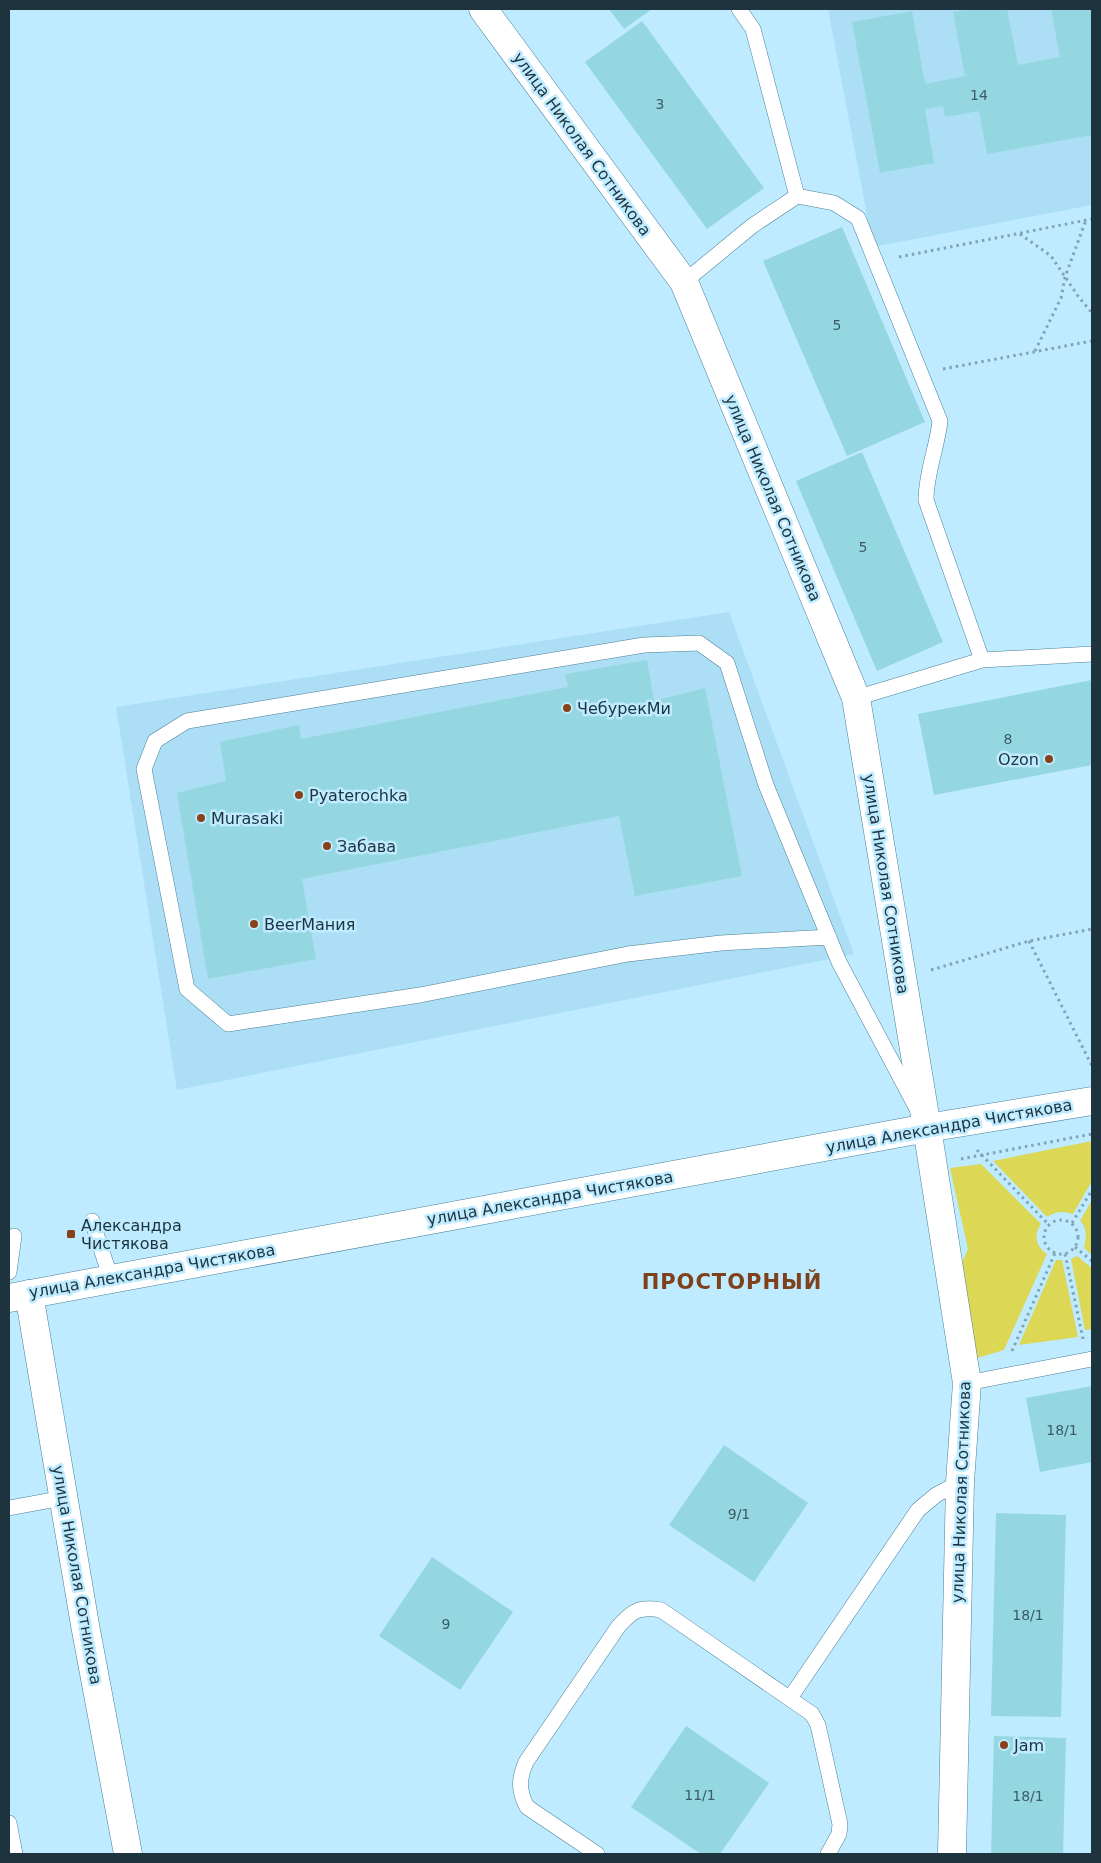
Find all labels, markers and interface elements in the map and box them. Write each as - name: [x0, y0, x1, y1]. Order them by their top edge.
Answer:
- street label: улица Николая Сотникова: [509, 48, 655, 240]
- house number: 14: [970, 87, 988, 103]
- house number: 3: [656, 96, 664, 112]
- house number: 5: [833, 317, 841, 333]
- street label: улица Николая Сотникова: [721, 392, 825, 604]
- house number: 5: [859, 539, 867, 555]
- place label: ЧебурекМи: [577, 699, 671, 718]
- marker: ЧебурекМи: [561, 702, 573, 714]
- house number: 8: [1004, 731, 1012, 747]
- place label: Ozon: [998, 750, 1039, 769]
- marker: Ozon: [1043, 753, 1055, 765]
- street label: улица Николая Сотникова: [859, 773, 913, 995]
- place label: Pyaterochka: [309, 786, 408, 805]
- marker: Pyaterochka: [293, 789, 305, 801]
- place label: Murasaki: [211, 809, 283, 828]
- marker: Murasaki: [195, 812, 207, 824]
- place label: Забава: [337, 837, 396, 856]
- marker: Забава: [321, 840, 333, 852]
- place label: BeerМания: [264, 915, 355, 934]
- marker: BeerМания: [248, 918, 260, 930]
- street label: улица Александра Чистякова: [824, 1095, 1074, 1157]
- street label: улица Александра Чистякова: [425, 1167, 675, 1229]
- place label: Александра Чистякова: [81, 1216, 182, 1253]
- marker: Александра Чистякова: [65, 1228, 77, 1240]
- street label: улица Александра Чистякова: [27, 1240, 277, 1302]
- district label: ПРОСТОРНЫЙ: [642, 1269, 822, 1294]
- street label: улица Николая Сотникова: [948, 1381, 974, 1603]
- house number: 18/1: [1046, 1422, 1078, 1438]
- street label: улица Николая Сотникова: [48, 1464, 106, 1686]
- house number: 9/1: [728, 1506, 750, 1522]
- house number: 18/1: [1012, 1607, 1044, 1623]
- house number: 9: [442, 1616, 450, 1632]
- place label: Jam: [1013, 1736, 1044, 1755]
- marker: Jam: [998, 1739, 1010, 1751]
- house number: 11/1: [684, 1787, 716, 1803]
- house number: 18/1: [1012, 1788, 1044, 1804]

